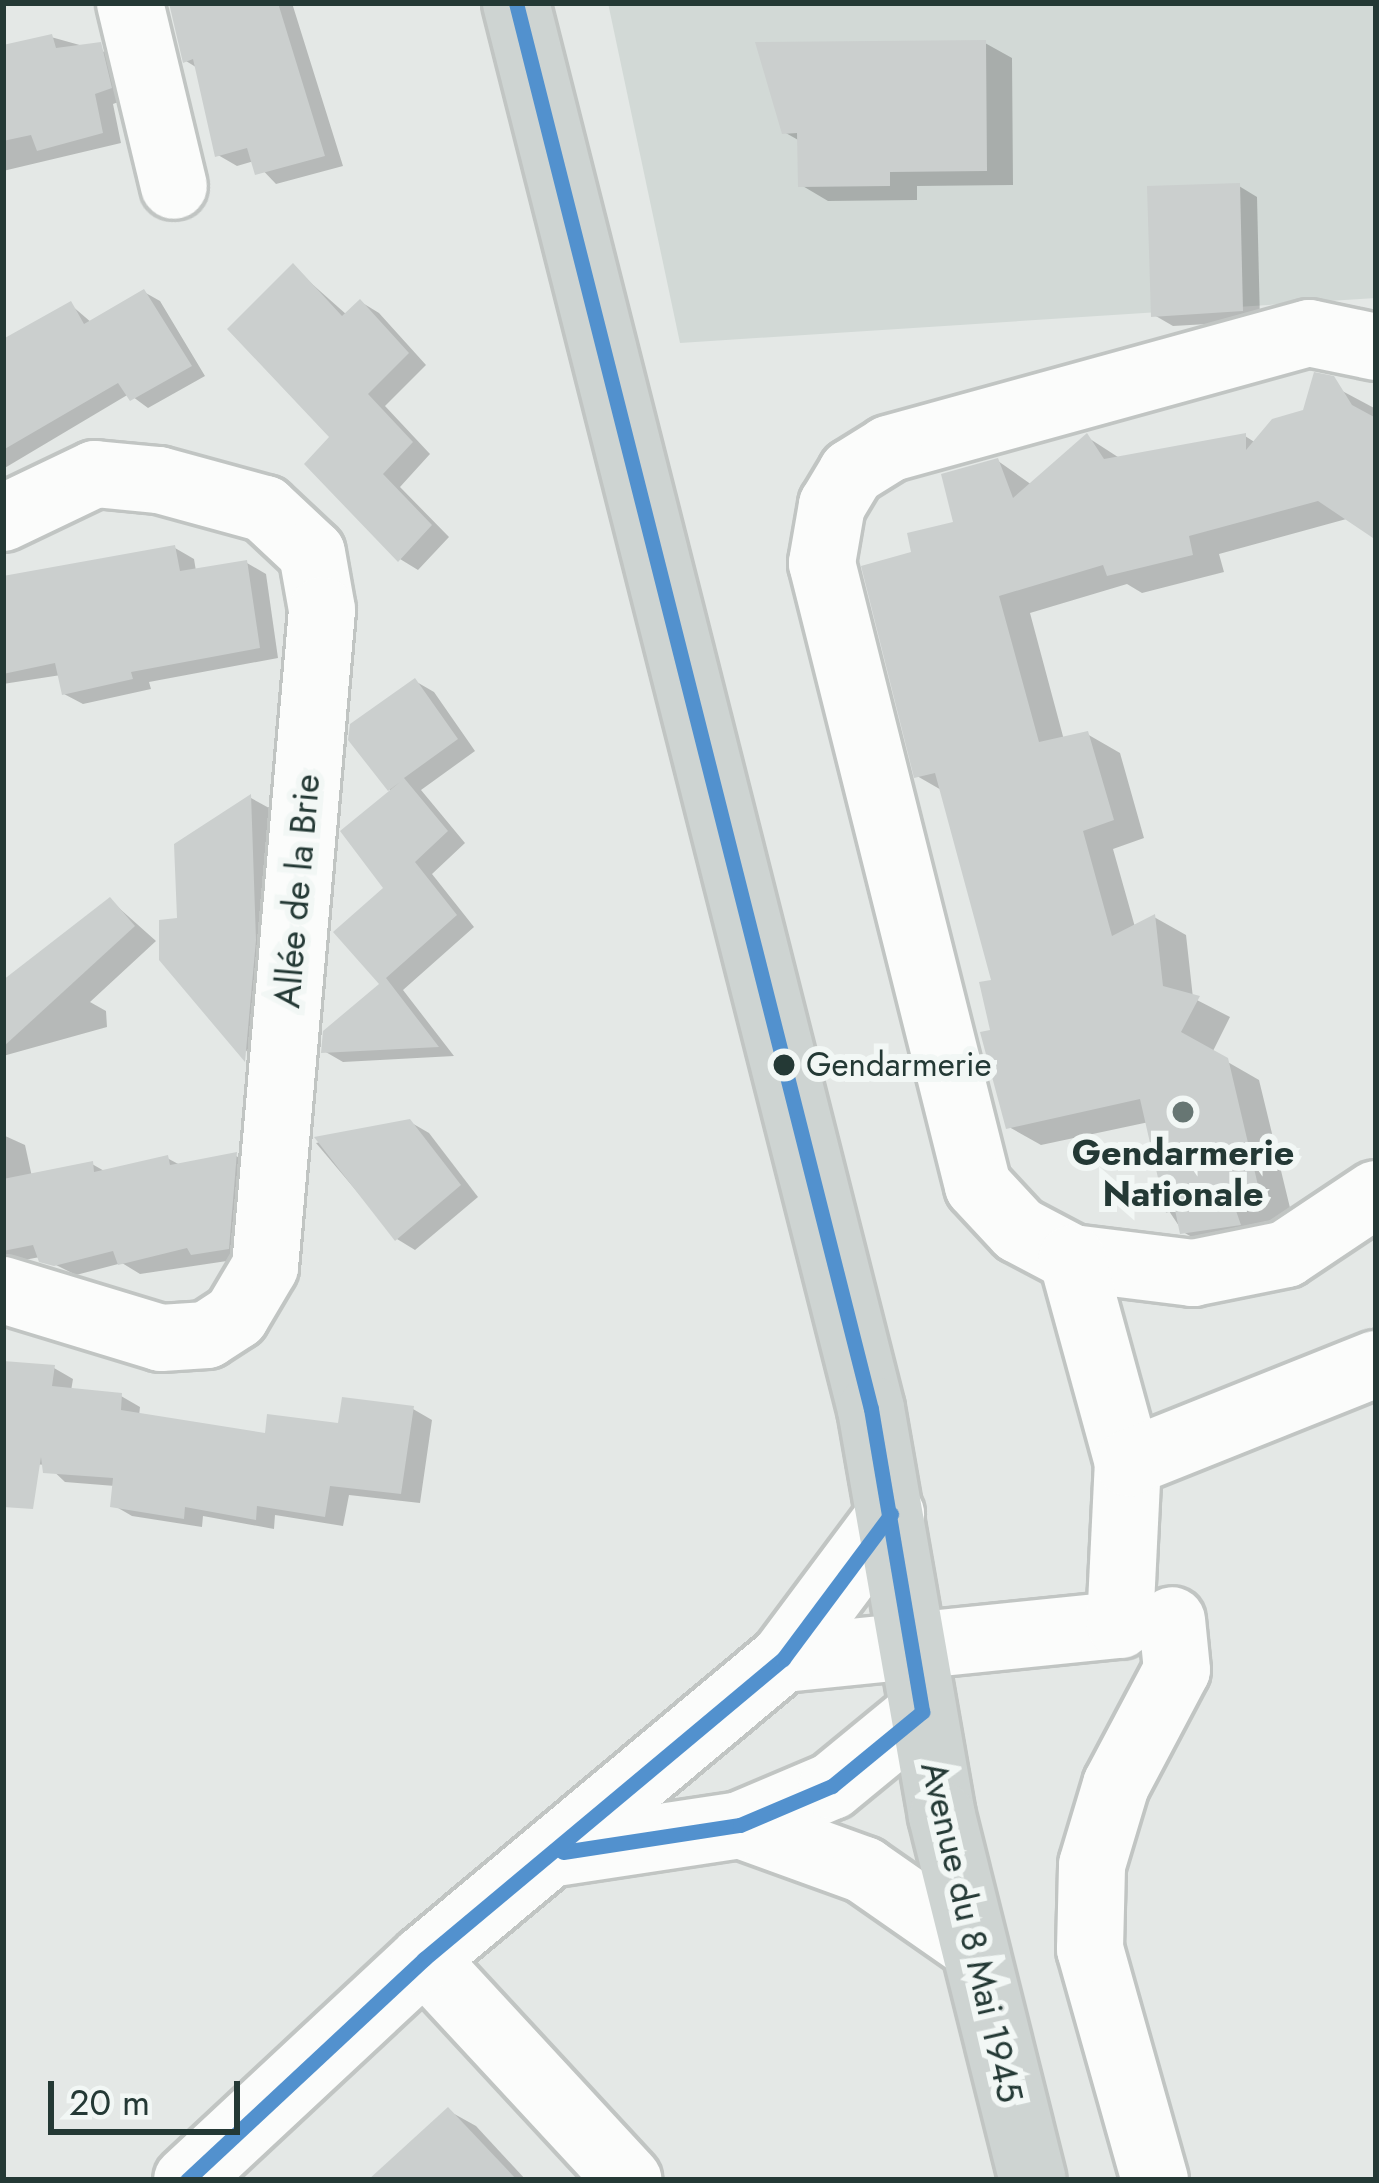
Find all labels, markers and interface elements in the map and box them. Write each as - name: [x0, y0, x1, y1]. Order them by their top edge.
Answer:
- street label: Allée de la Brie: [265, 772, 329, 1010]
- place label: Gendarmerie: [806, 1045, 992, 1085]
- marker: Gendarmerie: [773, 1054, 795, 1076]
- marker: Gendarmerie Nationale: [1170, 1099, 1196, 1125]
- place label: Gendarmerie Nationale: [1072, 1130, 1294, 1215]
- street label: Avenue du 8 Mai 1945: [912, 1757, 1032, 2107]
- scale bar: [54, 2057, 246, 2131]
- text: 20 m: [69, 2076, 150, 2128]

